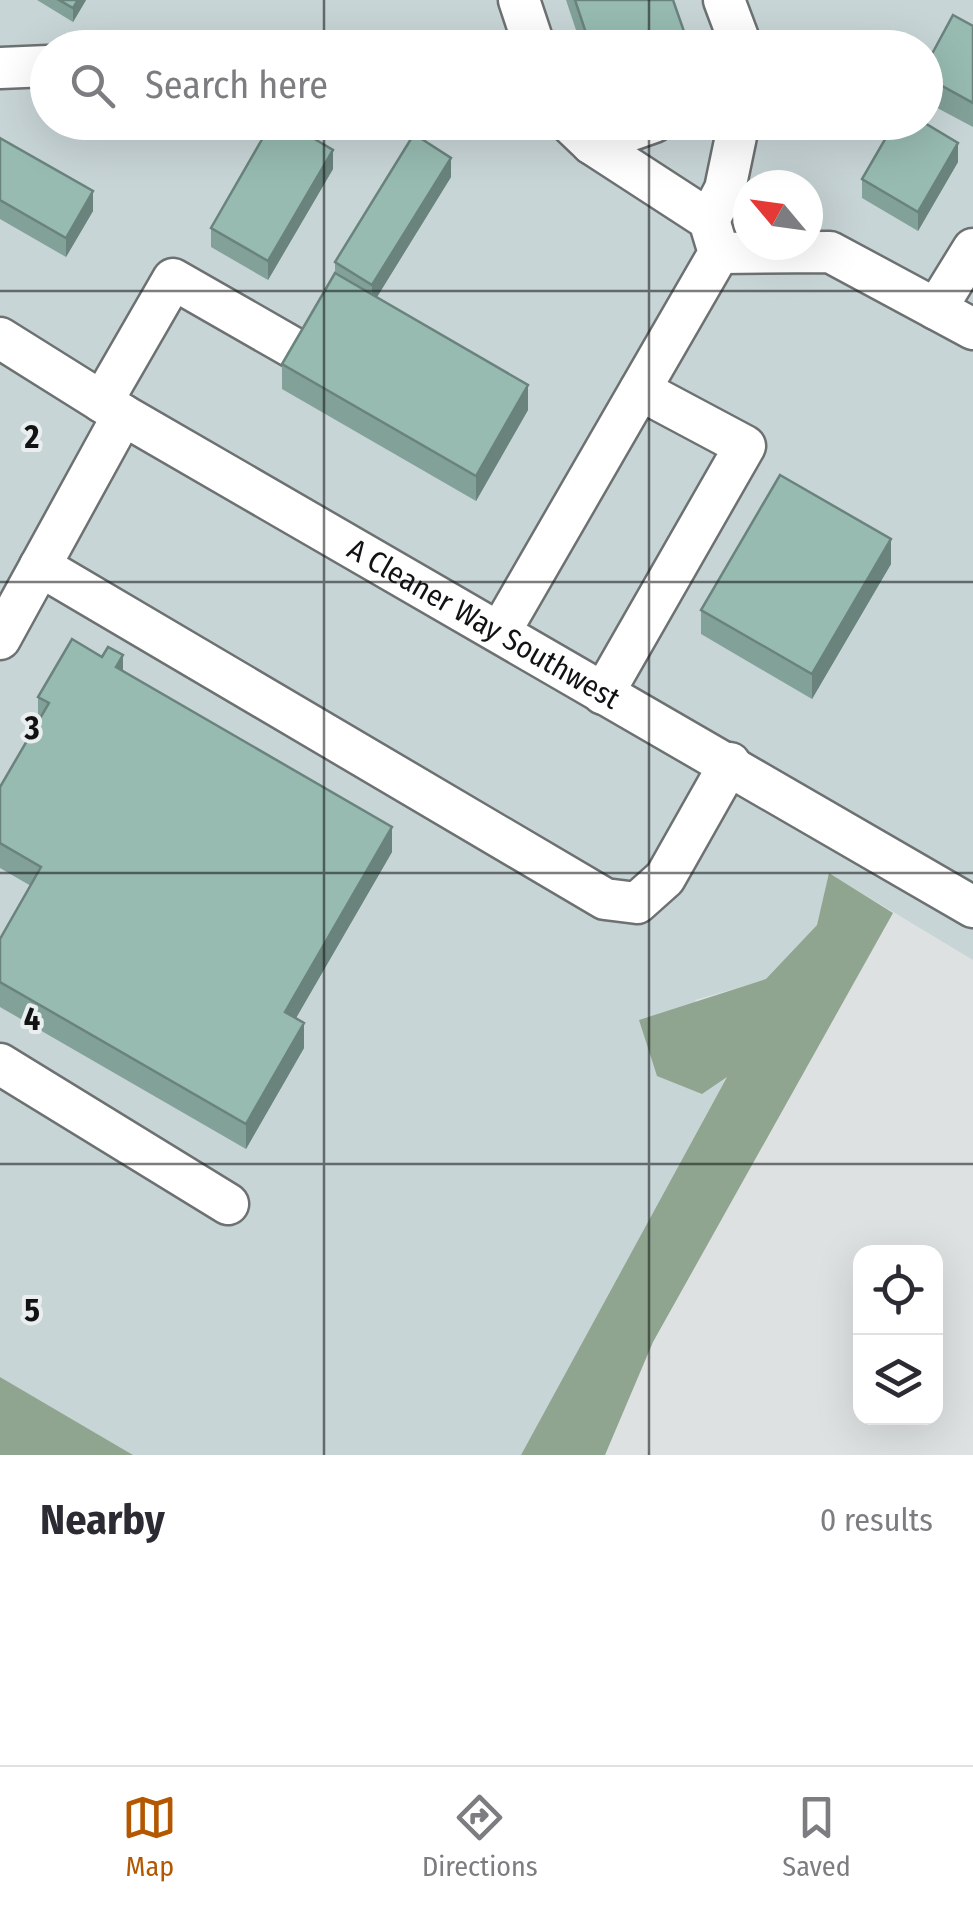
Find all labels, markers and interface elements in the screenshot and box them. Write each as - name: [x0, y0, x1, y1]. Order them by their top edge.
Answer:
- search box: [30, 30, 943, 140]
- icon: search: [65, 58, 120, 113]
- text: Search here: [145, 62, 328, 108]
- north arrow: [733, 170, 823, 260]
- text: 2: [24, 418, 40, 456]
- street label: A Cleaner Way Southwest: [341, 531, 626, 717]
- text: 3: [23, 709, 40, 747]
- text: 4: [24, 1000, 40, 1038]
- map controls: [853, 1245, 943, 1425]
- button: locate: [853, 1245, 943, 1335]
- text: 5: [24, 1291, 40, 1329]
- button: layers: [853, 1335, 943, 1425]
- text: Nearby: [40, 1495, 165, 1545]
- text: 0 results: [820, 1501, 933, 1539]
- tab: Map: [122, 1790, 177, 1883]
- tab: Directions: [422, 1790, 538, 1883]
- tab: Saved: [782, 1790, 851, 1883]

